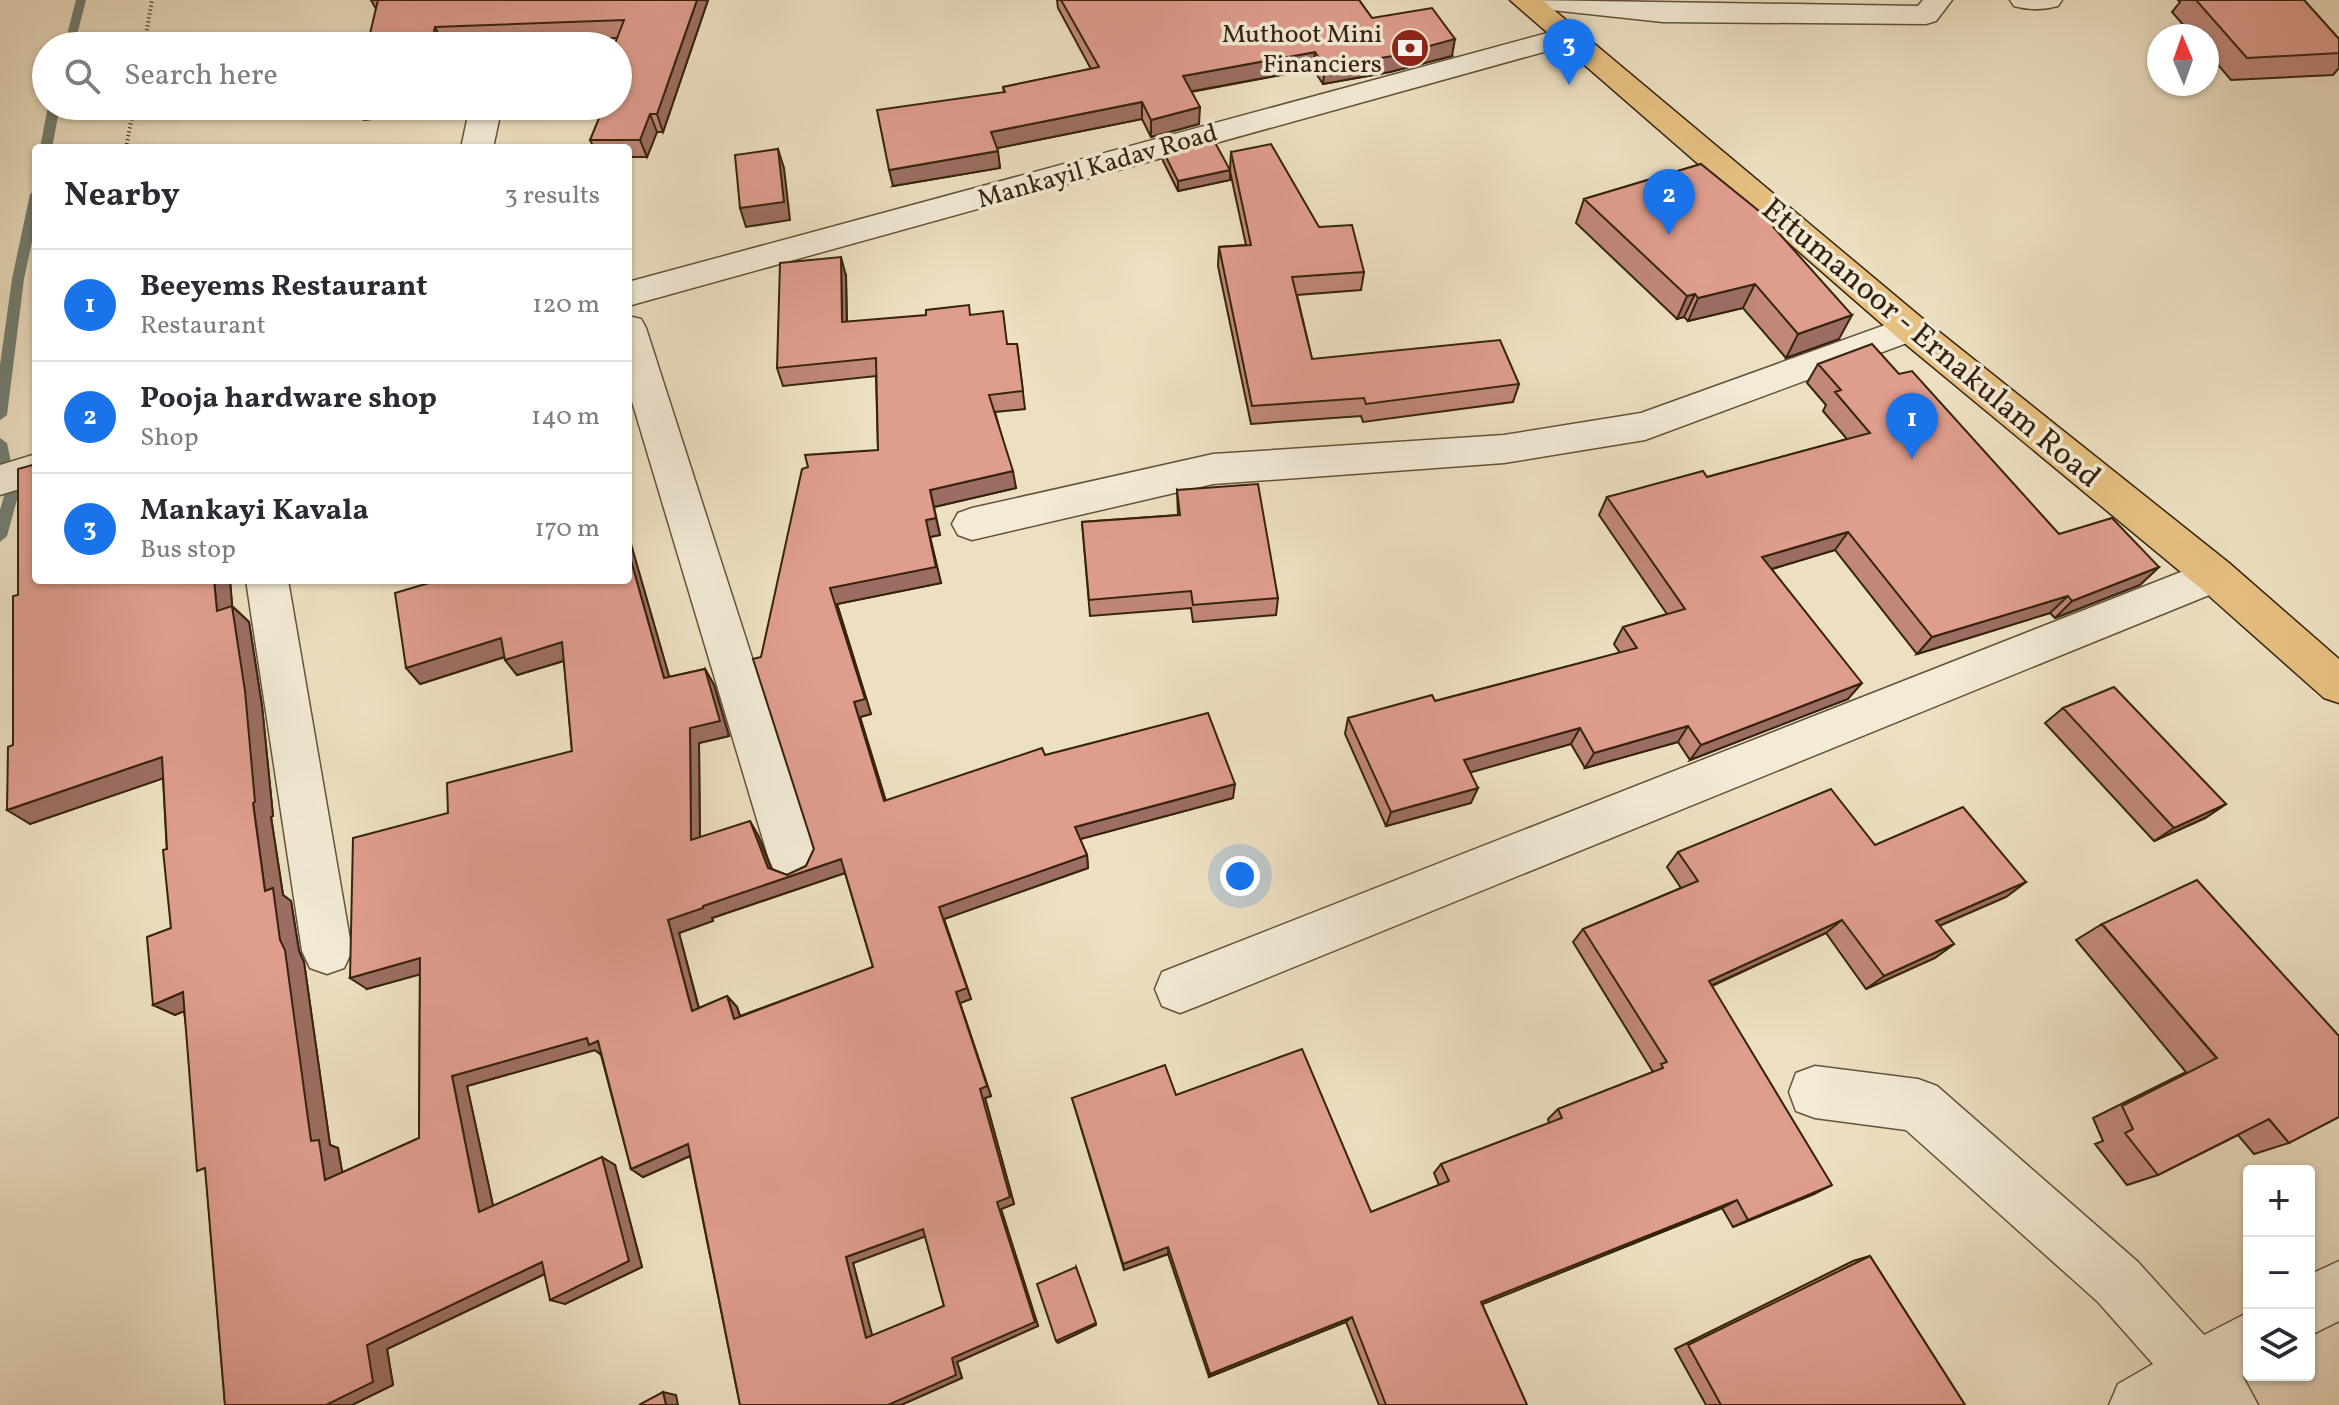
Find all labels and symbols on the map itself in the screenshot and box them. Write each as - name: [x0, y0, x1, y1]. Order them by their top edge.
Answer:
- place label: Muthoot Mini Financiers: [1222, 17, 1382, 83]
- pin: 3: [1543, 19, 1595, 85]
- north arrow: [2147, 24, 2219, 96]
- bank icon: Muthoot Mini Financiers: [1389, 27, 1431, 69]
- street label: Mankayil Kadav Road: [973, 115, 1222, 218]
- pin: 2: [1643, 169, 1695, 235]
- street label: Ettumanoor - Ernakulam Road: [1751, 189, 2109, 500]
- pin: 1: [1886, 393, 1938, 459]
- your location: [1220, 856, 1260, 896]

